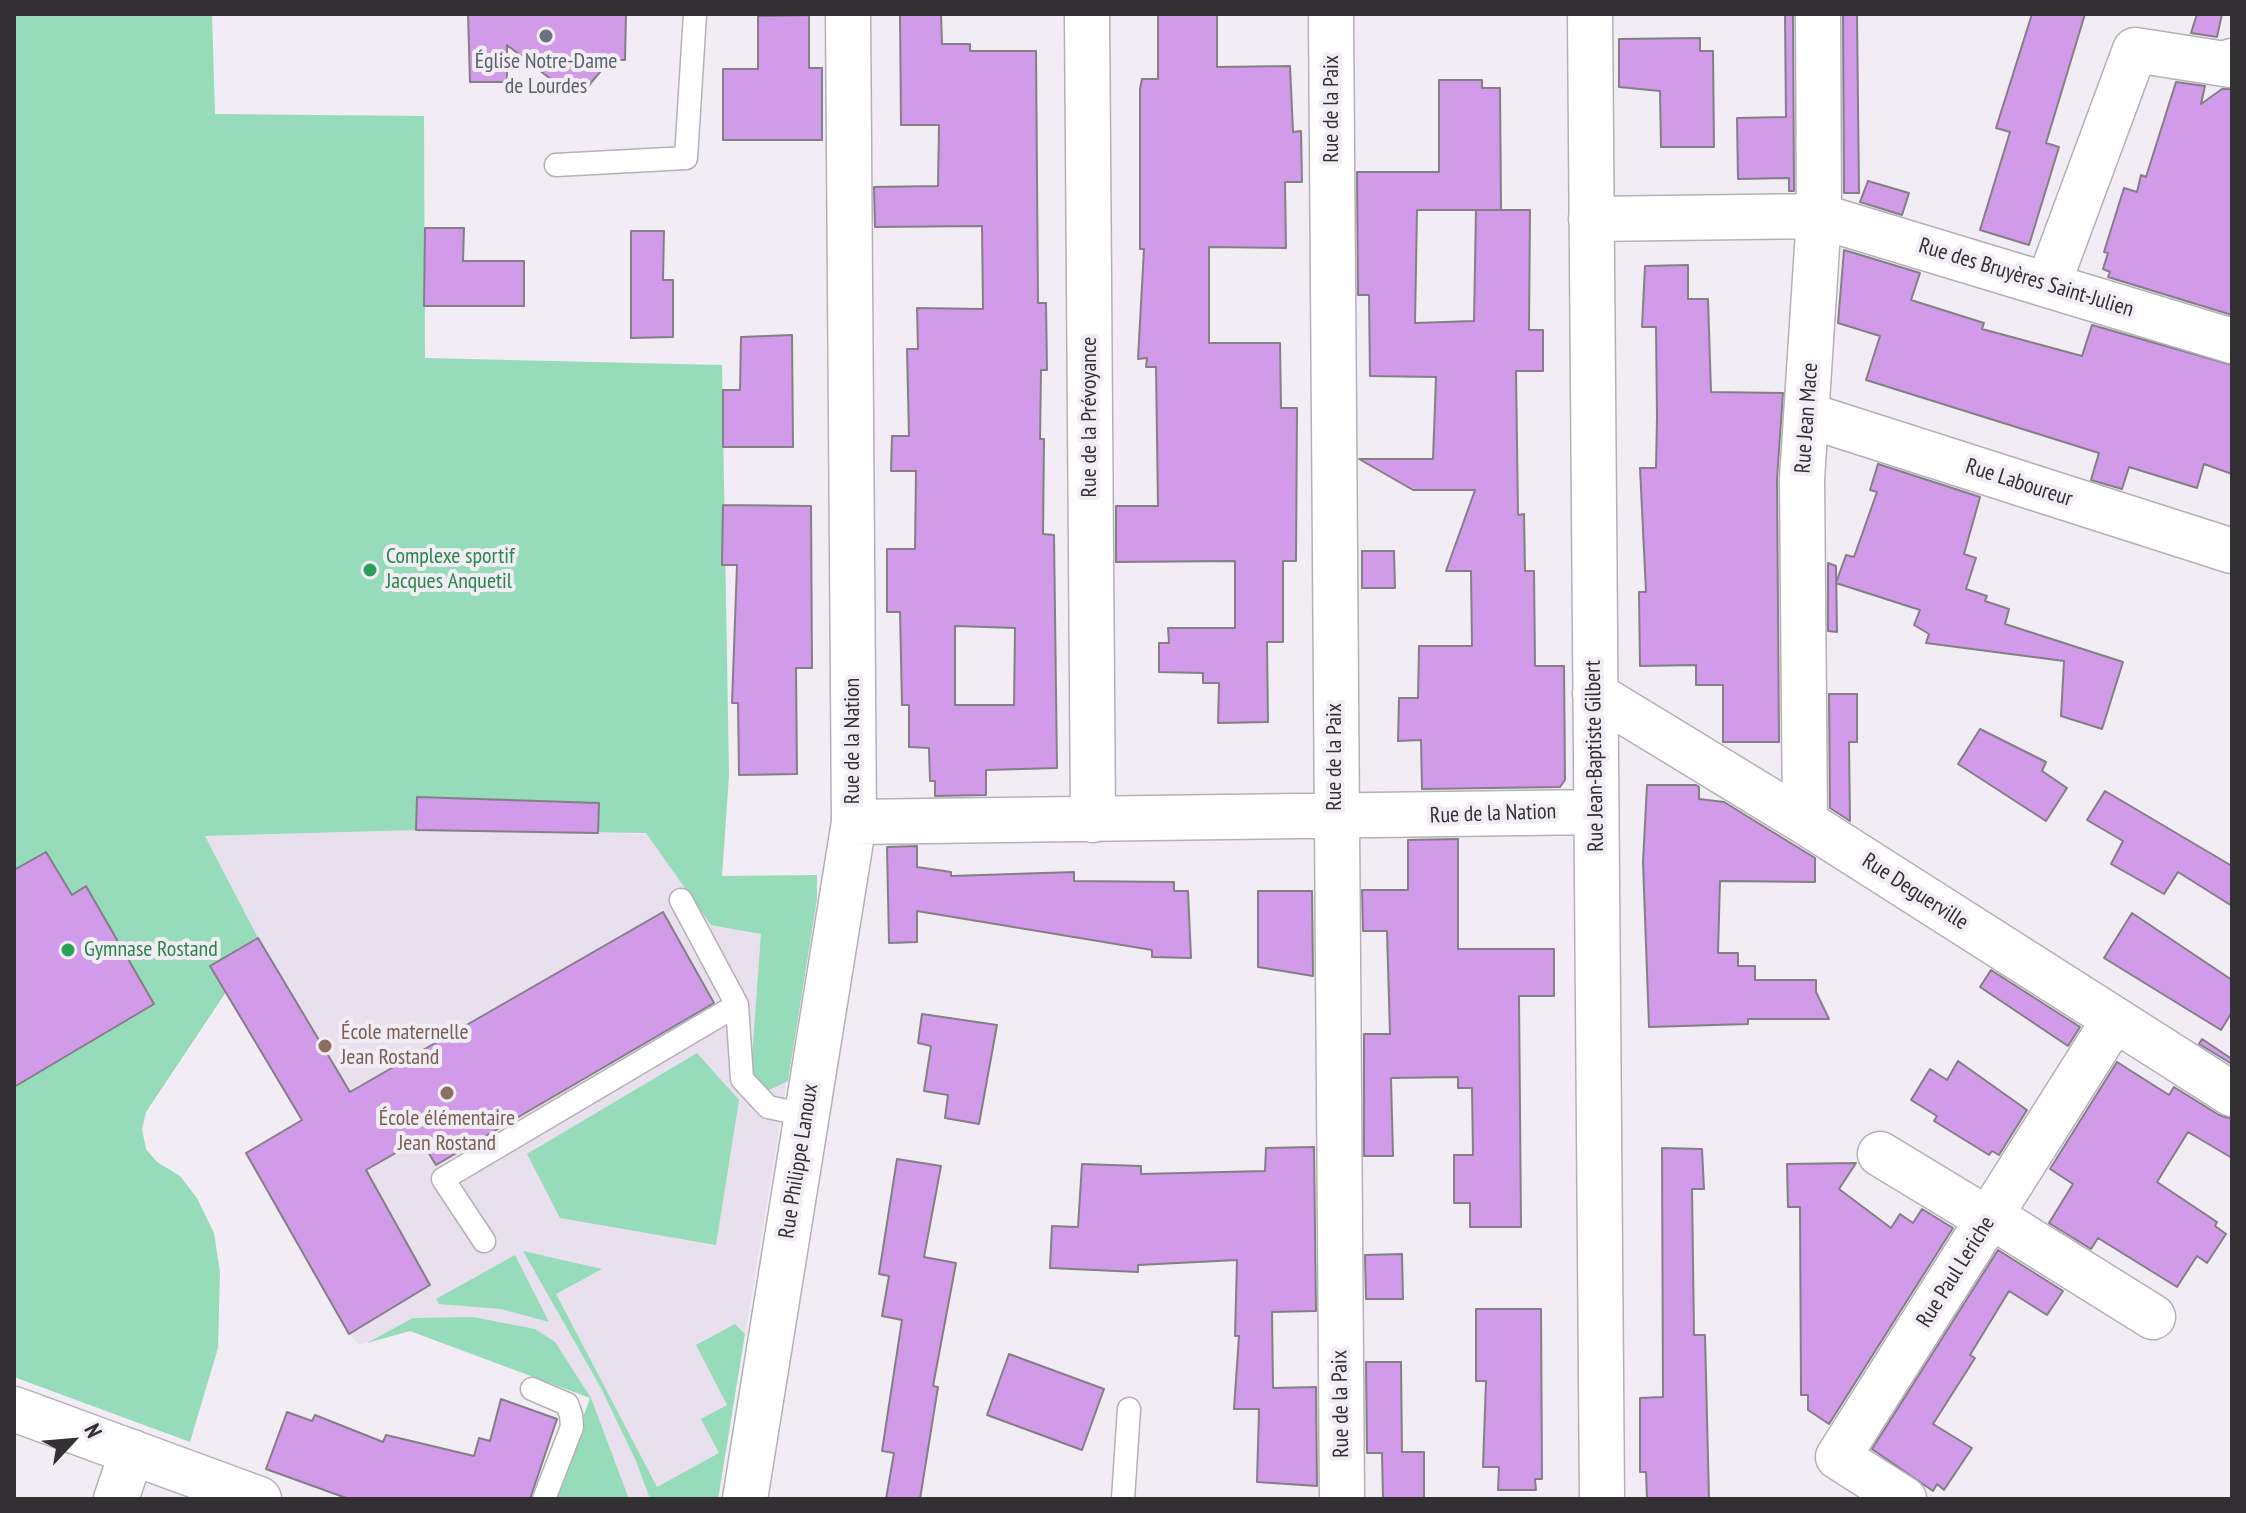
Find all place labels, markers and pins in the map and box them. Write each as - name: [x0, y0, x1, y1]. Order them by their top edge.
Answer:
- marker: Église Notre-Dame de Lourdes: [537, 27, 555, 45]
- place label: Église Notre-Dame de Lourdes: [475, 49, 617, 100]
- place label: Complexe sportif Jacques Anquetil: [386, 544, 515, 596]
- marker: Complexe sportif Jacques Anquetil: [361, 561, 379, 579]
- place label: Gymnase Rostand: [84, 937, 218, 963]
- marker: Gymnase Rostand: [59, 941, 77, 959]
- place label: École maternelle Jean Rostand: [341, 1020, 468, 1072]
- marker: École maternelle Jean Rostand: [316, 1037, 334, 1055]
- marker: École élémentaire Jean Rostand: [438, 1084, 456, 1102]
- place label: École élémentaire Jean Rostand: [379, 1106, 515, 1158]

